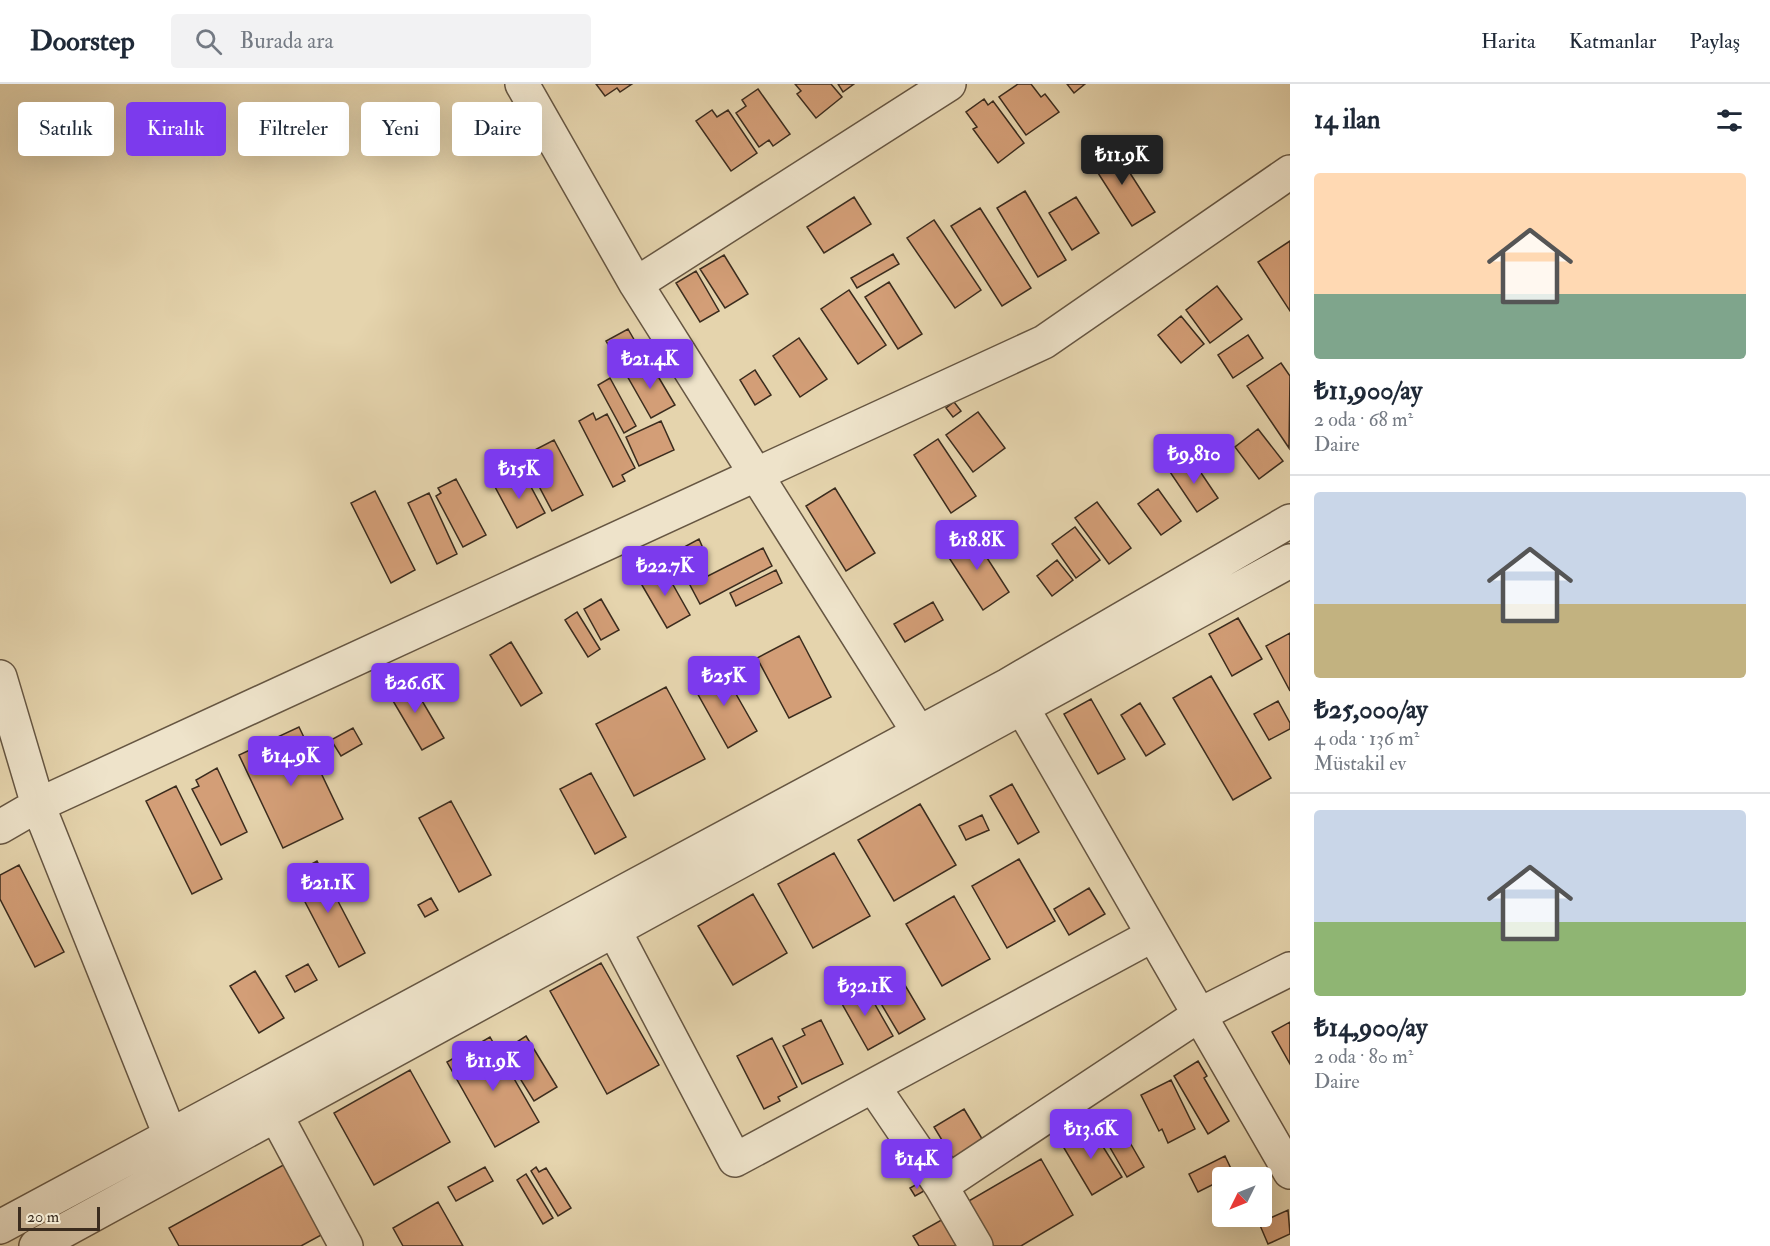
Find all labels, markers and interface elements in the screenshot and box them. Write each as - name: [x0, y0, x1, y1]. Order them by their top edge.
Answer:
- search box: [171, 14, 591, 68]
- text: Doorstep: [30, 24, 135, 59]
- icon: search: [192, 25, 225, 58]
- text: Burada ara: [240, 27, 334, 55]
- text: Harita: [1481, 28, 1536, 55]
- text: Katmanlar: [1569, 28, 1656, 55]
- text: Paylaş: [1689, 28, 1740, 55]
- chip: Satılık: [18, 102, 114, 156]
- chip: Kiralık: [126, 102, 226, 156]
- chip: Filtreler: [238, 102, 349, 156]
- chip: Yeni: [361, 102, 440, 156]
- chip: Daire: [452, 102, 542, 156]
- text: 14 ilan: [1314, 104, 1380, 136]
- icon: filters: [1713, 104, 1746, 137]
- pin: ₺11.9K: [1073, 135, 1171, 186]
- text: ₺11.9K: [1095, 142, 1149, 167]
- icon: home: [1476, 212, 1584, 320]
- pin: ₺21.4K: [601, 339, 699, 390]
- text: ₺21.4K: [621, 346, 679, 371]
- text: ₺11,900/ay: [1314, 375, 1422, 407]
- text: 2 oda · 68 m²: [1314, 407, 1413, 432]
- text: Daire: [1314, 432, 1360, 457]
- pin: ₺9,810: [1145, 434, 1243, 485]
- text: ₺9,810: [1167, 441, 1221, 466]
- pin: ₺15K: [483, 449, 555, 500]
- text: ₺15K: [498, 456, 540, 481]
- pin: ₺18.8K: [928, 520, 1026, 571]
- text: ₺18.8K: [949, 527, 1005, 552]
- icon: home: [1476, 531, 1584, 639]
- pin: ₺22.7K: [616, 546, 714, 597]
- text: ₺22.7K: [636, 553, 694, 578]
- pin: ₺25K: [688, 656, 760, 707]
- pin: ₺26.6K: [366, 663, 464, 714]
- text: ₺25K: [702, 663, 746, 688]
- text: ₺26.6K: [385, 670, 445, 695]
- text: ₺25,000/ay: [1314, 694, 1428, 726]
- text: 4 oda · 136 m²: [1314, 726, 1419, 751]
- pin: ₺14.9K: [242, 736, 340, 787]
- text: ₺14.9K: [262, 743, 320, 768]
- text: Müstakil ev: [1314, 751, 1406, 776]
- icon: home: [1476, 849, 1584, 957]
- pin: ₺21.1K: [279, 863, 377, 914]
- text: ₺21.1K: [301, 870, 355, 895]
- pin: ₺32.1K: [816, 966, 914, 1017]
- text: ₺32.1K: [838, 973, 892, 998]
- text: ₺14,900/ay: [1314, 1012, 1428, 1044]
- pin: ₺11.9K: [444, 1041, 542, 1092]
- text: 2 oda · 80 m²: [1314, 1044, 1413, 1069]
- text: ₺11.9K: [466, 1048, 520, 1073]
- text: Daire: [1314, 1069, 1360, 1094]
- pin: ₺13.6K: [1042, 1109, 1140, 1160]
- text: ₺13.6K: [1064, 1116, 1118, 1141]
- pin: ₺14K: [881, 1139, 953, 1190]
- text: ₺14K: [895, 1146, 939, 1171]
- north arrow: [1212, 1167, 1272, 1227]
- map controls: [1212, 1167, 1272, 1227]
- scale bar: [18, 1204, 100, 1232]
- text: 20 m: [27, 1207, 59, 1227]

